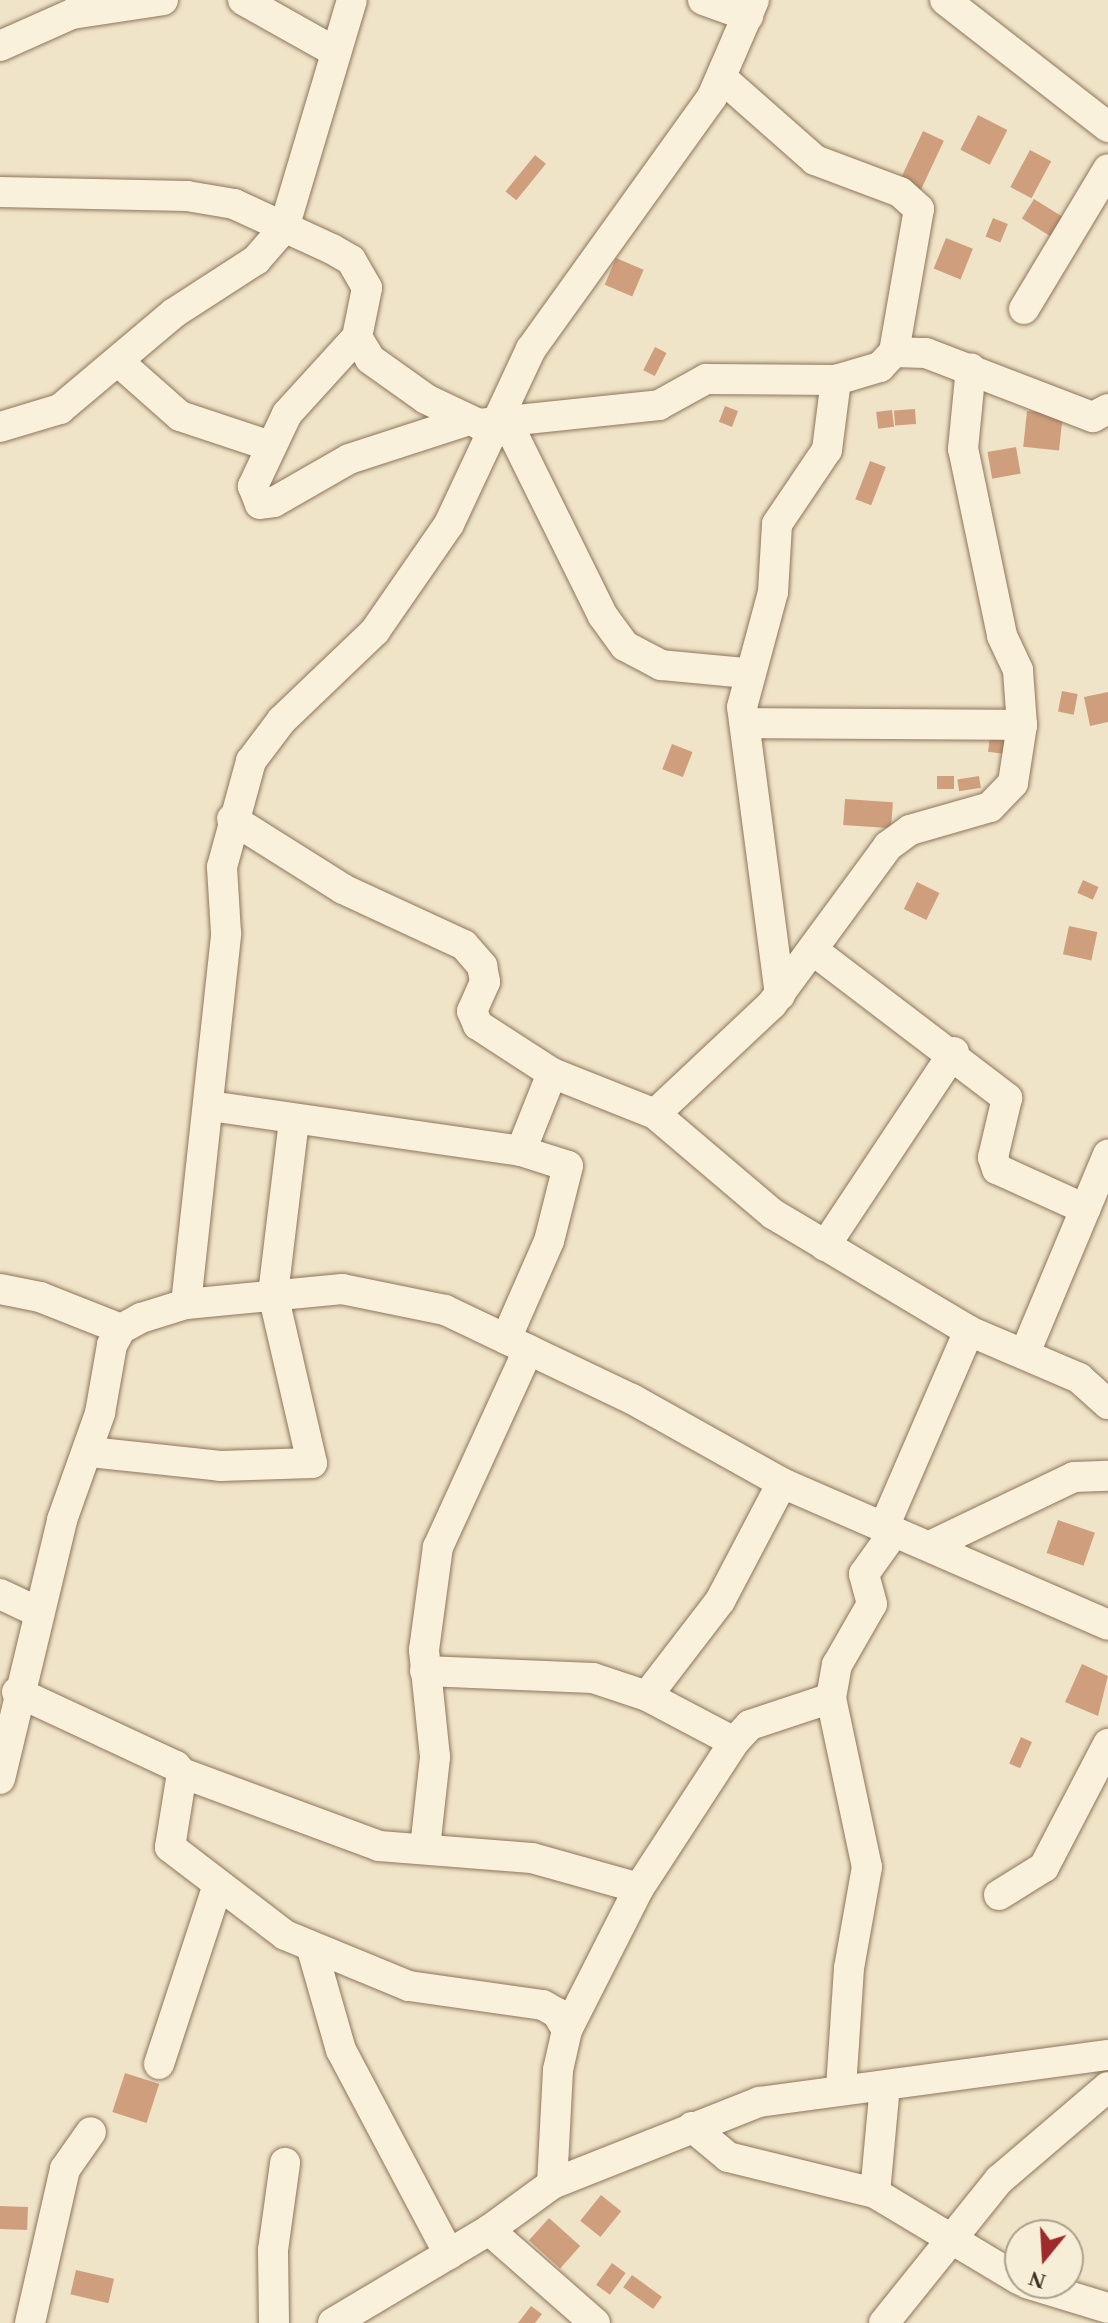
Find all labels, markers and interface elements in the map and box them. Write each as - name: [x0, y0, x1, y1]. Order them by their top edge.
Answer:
- north arrow: [1004, 2219, 1084, 2299]
- text: N: [1026, 2266, 1048, 2295]

